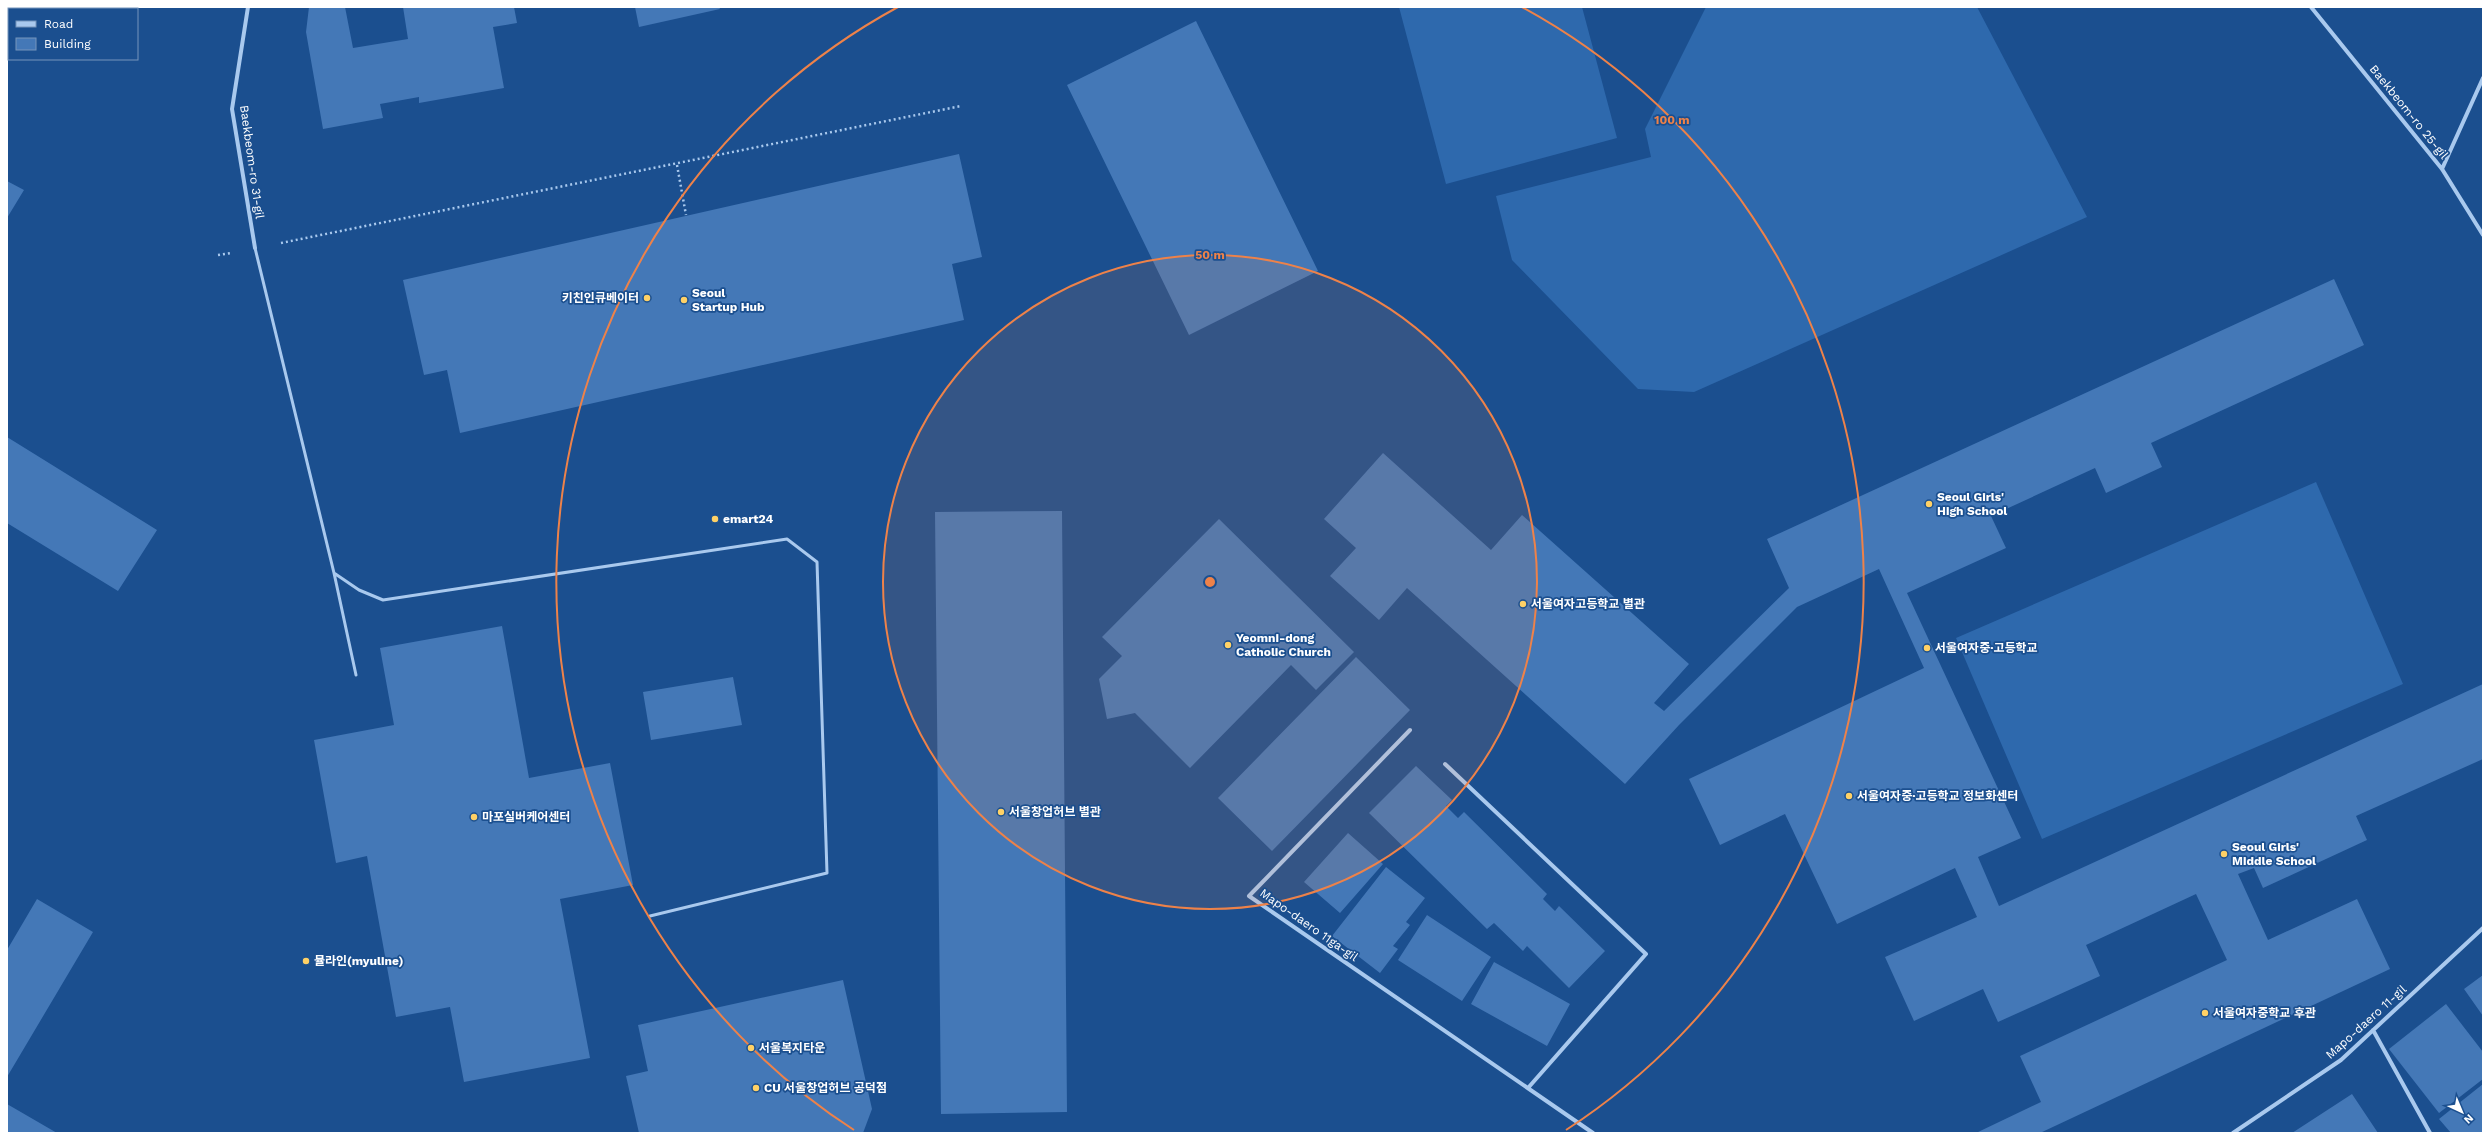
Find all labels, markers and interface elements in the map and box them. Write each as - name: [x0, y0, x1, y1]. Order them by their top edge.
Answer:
- legend: [8, 8, 138, 60]
- text: Road: [44, 17, 73, 31]
- text: Building: [44, 37, 91, 51]
- street label: Baekbeom-ro 25-gil: [2367, 62, 2451, 162]
- street label: Baekbeom-ro 31-gil: [237, 104, 267, 220]
- text: 100 m: [1654, 113, 1690, 127]
- text: 50 m: [1195, 248, 1225, 262]
- place label: Seoul Startup Hub: [692, 286, 765, 314]
- place label: 키친인큐베이터: [562, 291, 639, 305]
- marker: 키친인큐베이터: [642, 293, 652, 303]
- marker: Seoul Startup Hub: [679, 295, 689, 305]
- place label: Seoul Girls' High School: [1937, 490, 2007, 518]
- marker: Seoul Girls' High School: [1924, 499, 1934, 509]
- place label: emart24: [723, 512, 773, 526]
- marker: emart24: [710, 514, 720, 524]
- centre of rings: [1203, 575, 1217, 589]
- place label: 서울여자고등학교 별관: [1531, 597, 1645, 611]
- marker: 서울여자고등학교 별관: [1518, 599, 1528, 609]
- place label: Yeomni-dong Catholic Church: [1236, 631, 1331, 659]
- marker: Yeomni-dong Catholic Church: [1223, 640, 1233, 650]
- place label: 서울여자중·고등학교: [1935, 641, 2038, 655]
- marker: 서울여자중·고등학교: [1922, 643, 1932, 653]
- place label: 서울여자중·고등학교 정보화센터: [1857, 789, 2018, 803]
- marker: 서울여자중·고등학교 정보화센터: [1844, 791, 1854, 801]
- place label: 서울창업허브 별관: [1009, 805, 1101, 819]
- marker: 서울창업허브 별관: [996, 807, 1006, 817]
- place label: 마포실버케어센터: [482, 810, 570, 824]
- marker: 마포실버케어센터: [469, 812, 479, 822]
- place label: Seoul Girls' Middle School: [2232, 840, 2316, 868]
- marker: Seoul Girls' Middle School: [2219, 849, 2229, 859]
- street label: Mapo-daero 11ga-gil: [1257, 886, 1361, 964]
- place label: 뮬라인(myuline): [314, 954, 404, 968]
- marker: 뮬라인(myuline): [301, 956, 311, 966]
- street label: Mapo-daero 11-gil: [2323, 982, 2409, 1062]
- place label: 서울여자중학교 후관: [2213, 1006, 2316, 1020]
- marker: 서울여자중학교 후관: [2200, 1008, 2210, 1018]
- place label: 서울복지타운: [759, 1041, 825, 1055]
- marker: 서울복지타운: [746, 1043, 756, 1053]
- place label: CU 서울창업허브 공덕점: [764, 1081, 887, 1095]
- marker: CU 서울창업허브 공덕점: [751, 1083, 761, 1093]
- north arrow: [2442, 1092, 2482, 1132]
- text: N: [2461, 1111, 2476, 1126]

